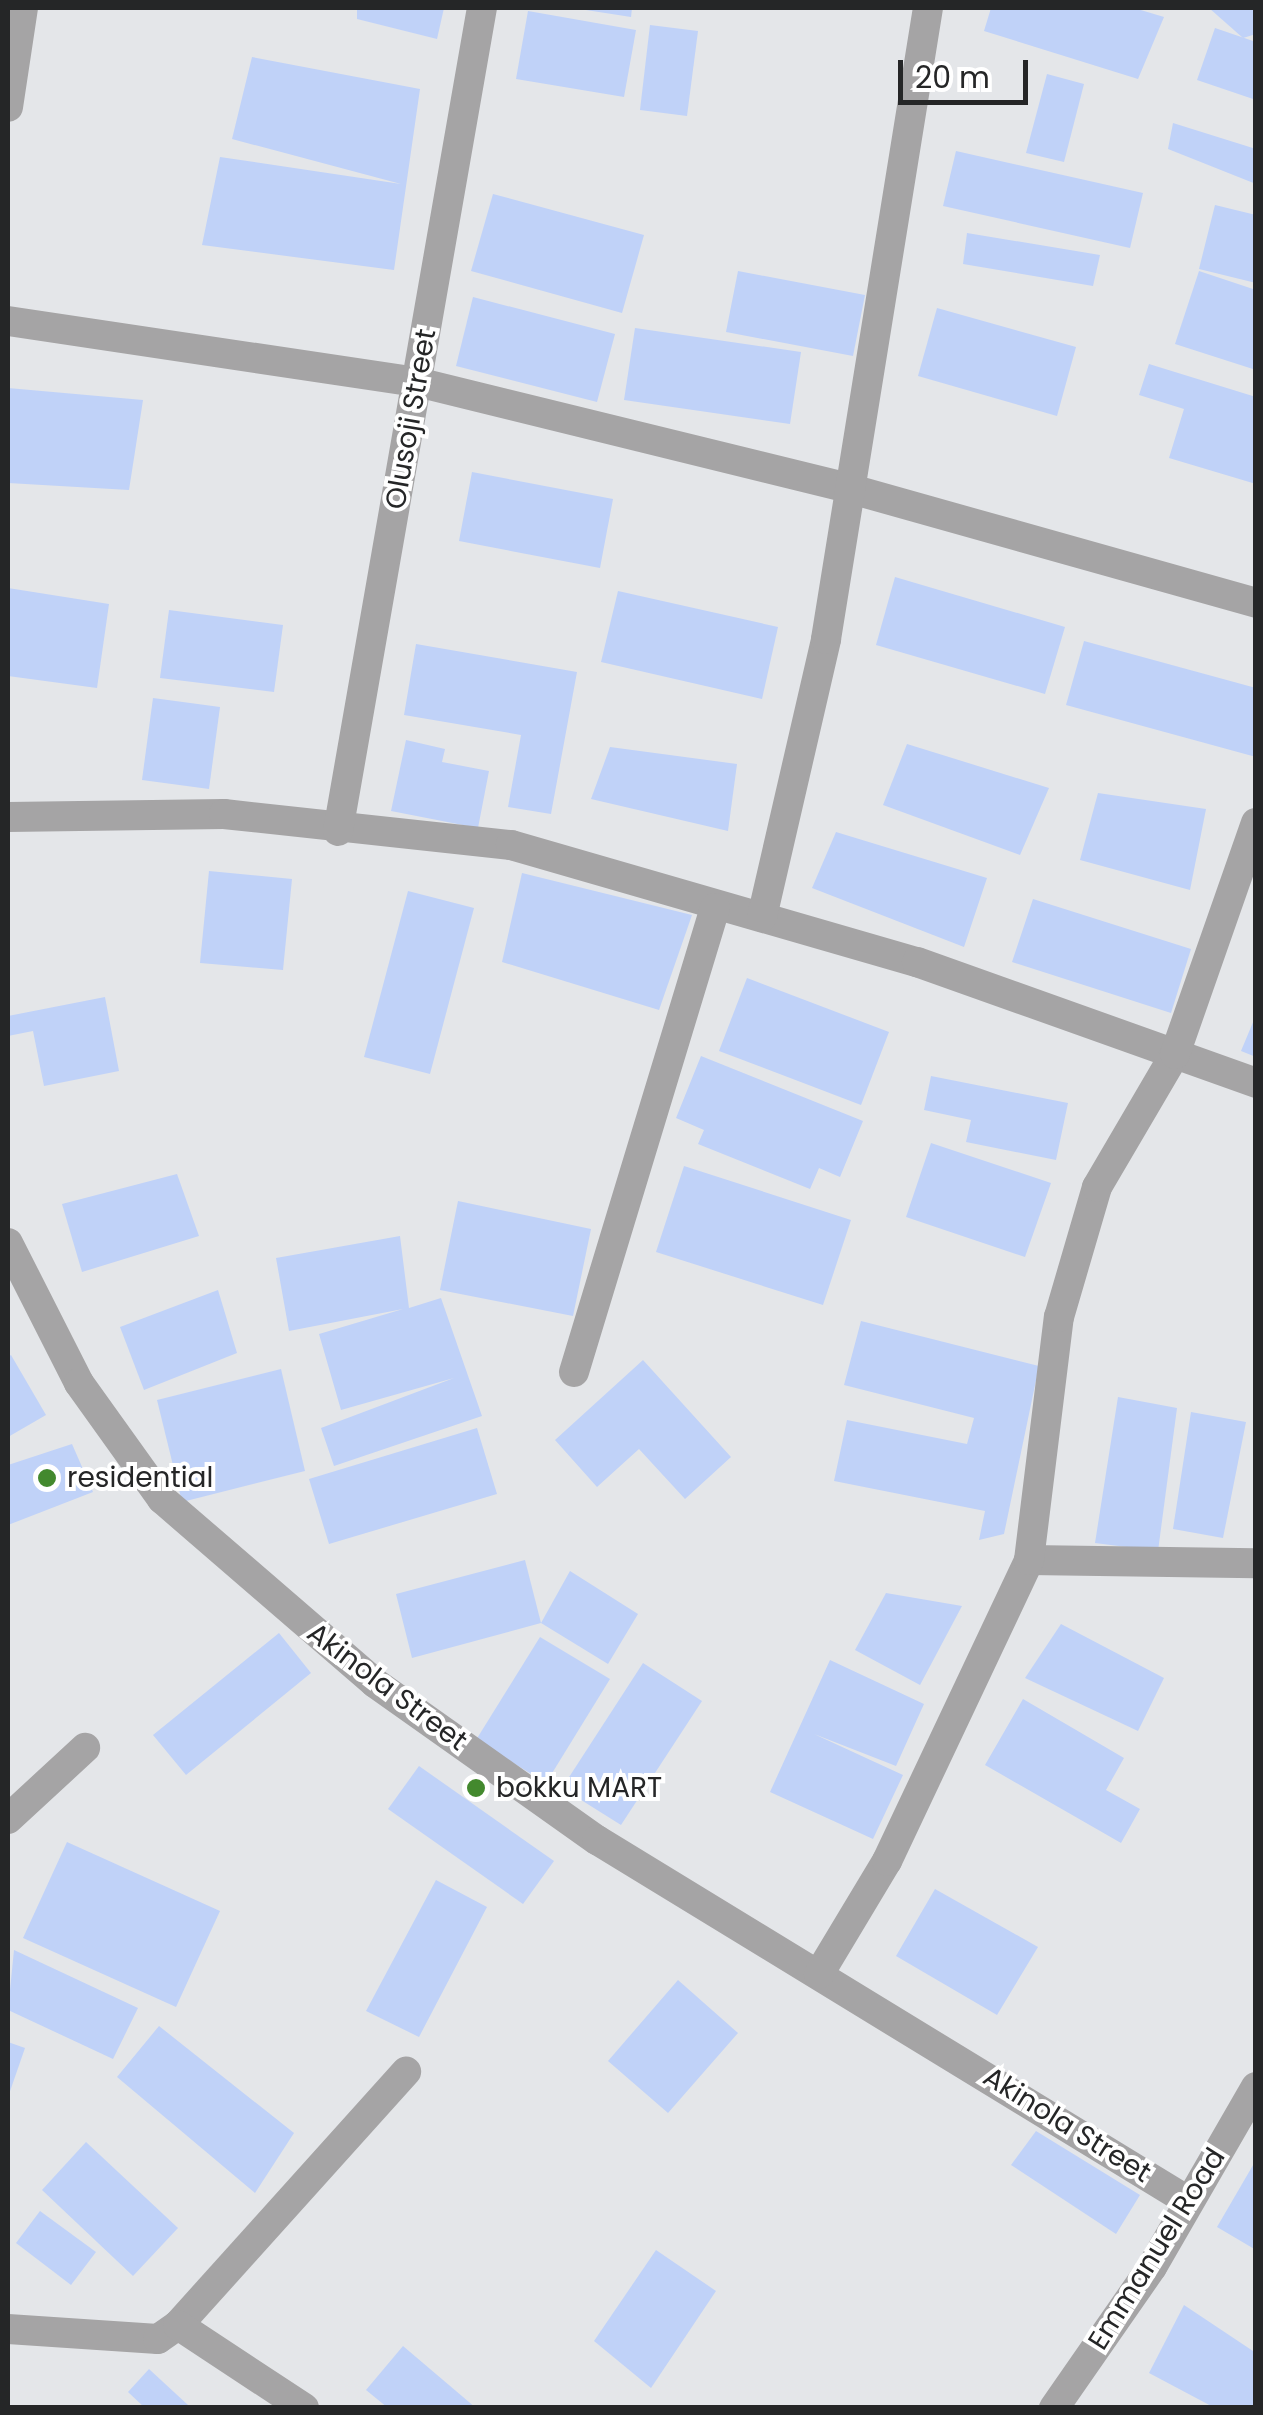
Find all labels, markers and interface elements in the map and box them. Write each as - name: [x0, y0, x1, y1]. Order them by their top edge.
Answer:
- scale bar: [903, 40, 1033, 102]
- text: 20 m: [915, 56, 990, 99]
- street label: Olusoji Street: [379, 326, 443, 512]
- place label: residential: [67, 1461, 213, 1495]
- marker: residential: [36, 1467, 58, 1489]
- street label: Akinola Street: [301, 1616, 473, 1758]
- place label: bokku MART: [496, 1771, 662, 1805]
- marker: bokku MART: [465, 1777, 487, 1799]
- street label: Akinola Street: [977, 2060, 1157, 2190]
- street label: Emmanuel Road: [1081, 2142, 1233, 2356]

